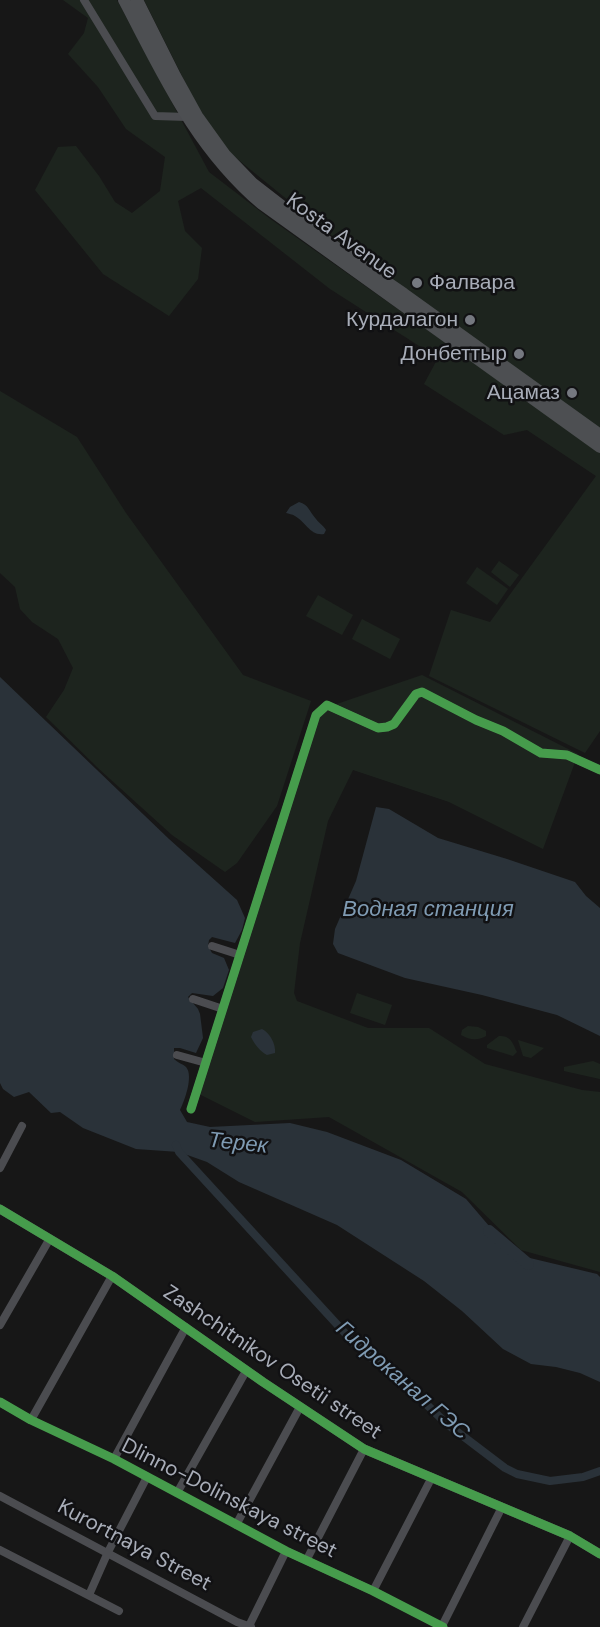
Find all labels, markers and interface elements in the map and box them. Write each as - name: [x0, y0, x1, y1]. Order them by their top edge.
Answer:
- street label: Kosta Avenue: [281, 188, 401, 286]
- place label: Фалвара: [429, 270, 515, 296]
- marker: Фалвара: [410, 276, 424, 290]
- place label: Курдалагон: [346, 307, 458, 333]
- marker: Курдалагон: [463, 313, 477, 327]
- place label: Донбеттыр: [400, 341, 507, 367]
- marker: Донбеттыр: [512, 347, 526, 361]
- place label: Ацамаз: [487, 380, 560, 406]
- marker: Ацамаз: [565, 386, 579, 400]
- water label: Водная станция: [342, 897, 514, 923]
- water label: Терек: [207, 1128, 269, 1160]
- street label: Zashchitnikov Osetii street: [158, 1280, 386, 1446]
- water label: Гидроканал ГЭС: [330, 1316, 474, 1446]
- street label: Dlinno-Dolinskaya street: [117, 1434, 341, 1564]
- street label: Kurortnaya Street: [53, 1495, 215, 1597]

